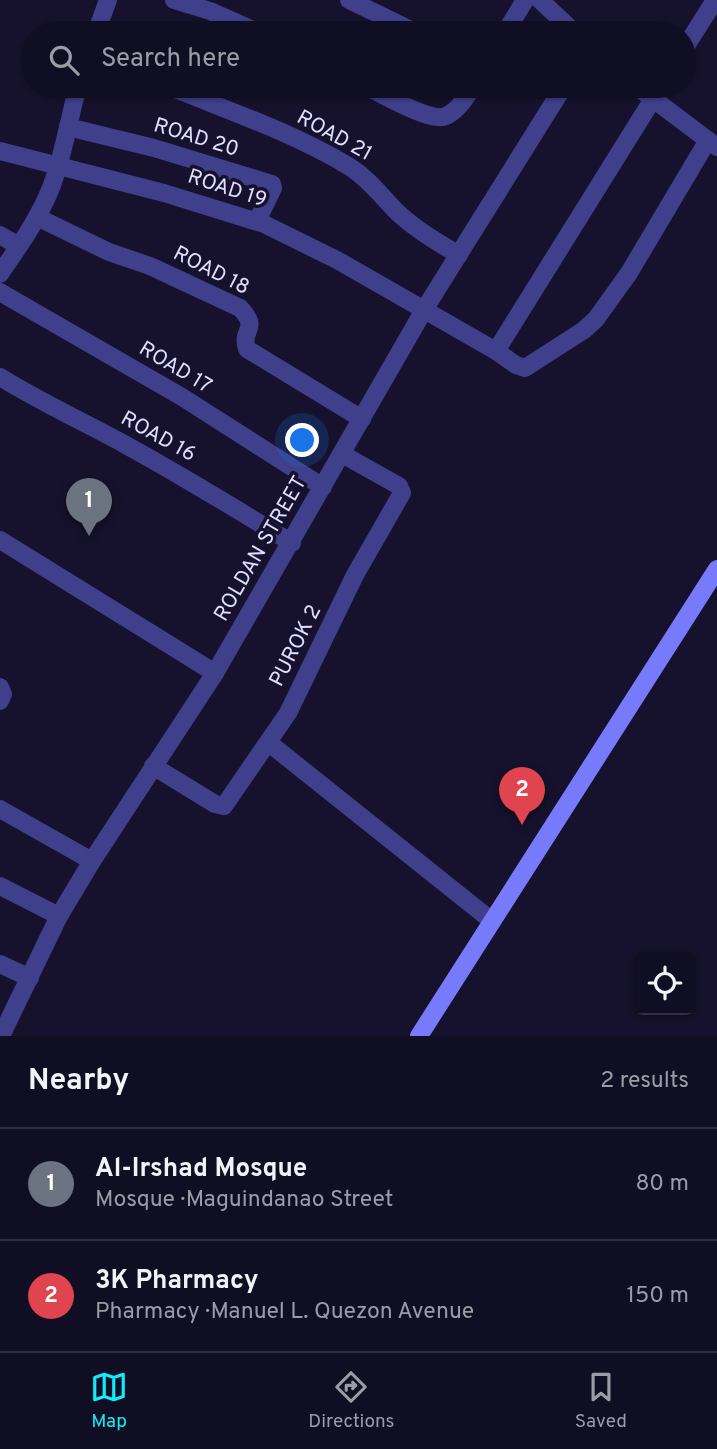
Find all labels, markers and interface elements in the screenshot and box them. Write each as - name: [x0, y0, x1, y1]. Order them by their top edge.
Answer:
- search box: [21, 21, 696, 98]
- icon: search: [45, 41, 83, 79]
- text: Search here: [101, 43, 240, 76]
- street label: ROAD 21: [292, 104, 376, 168]
- street label: ROAD 20: [150, 112, 242, 164]
- street label: ROAD 19: [184, 164, 270, 214]
- street label: ROAD 18: [168, 240, 254, 302]
- street label: ROAD 17: [134, 336, 216, 400]
- street label: ROAD 16: [116, 405, 200, 469]
- your location: [285, 423, 319, 457]
- street label: ROLDAN STREET: [208, 471, 314, 627]
- pin: 1: [66, 478, 112, 536]
- street label: PUROK 2: [264, 600, 328, 692]
- pin: 2: [499, 767, 545, 825]
- map controls: [633, 952, 696, 1015]
- button: locate: [633, 952, 696, 1015]
- text: Nearby: [28, 1063, 129, 1100]
- text: 2 results: [600, 1067, 689, 1096]
- text: Al-Irshad Mosque: [95, 1153, 307, 1186]
- text: 1: [46, 1170, 56, 1199]
- text: 80 m: [636, 1170, 689, 1199]
- text: Mosque · Maguindanao Street: [95, 1186, 393, 1215]
- text: 3K Pharmacy: [95, 1265, 259, 1298]
- text: 2: [44, 1282, 58, 1311]
- text: 150 m: [627, 1282, 689, 1311]
- text: Pharmacy · Manuel L. Quezon Avenue: [95, 1298, 474, 1327]
- tab: Map: [90, 1368, 128, 1434]
- tab: Directions: [308, 1368, 395, 1434]
- tab: Saved: [575, 1368, 627, 1434]

